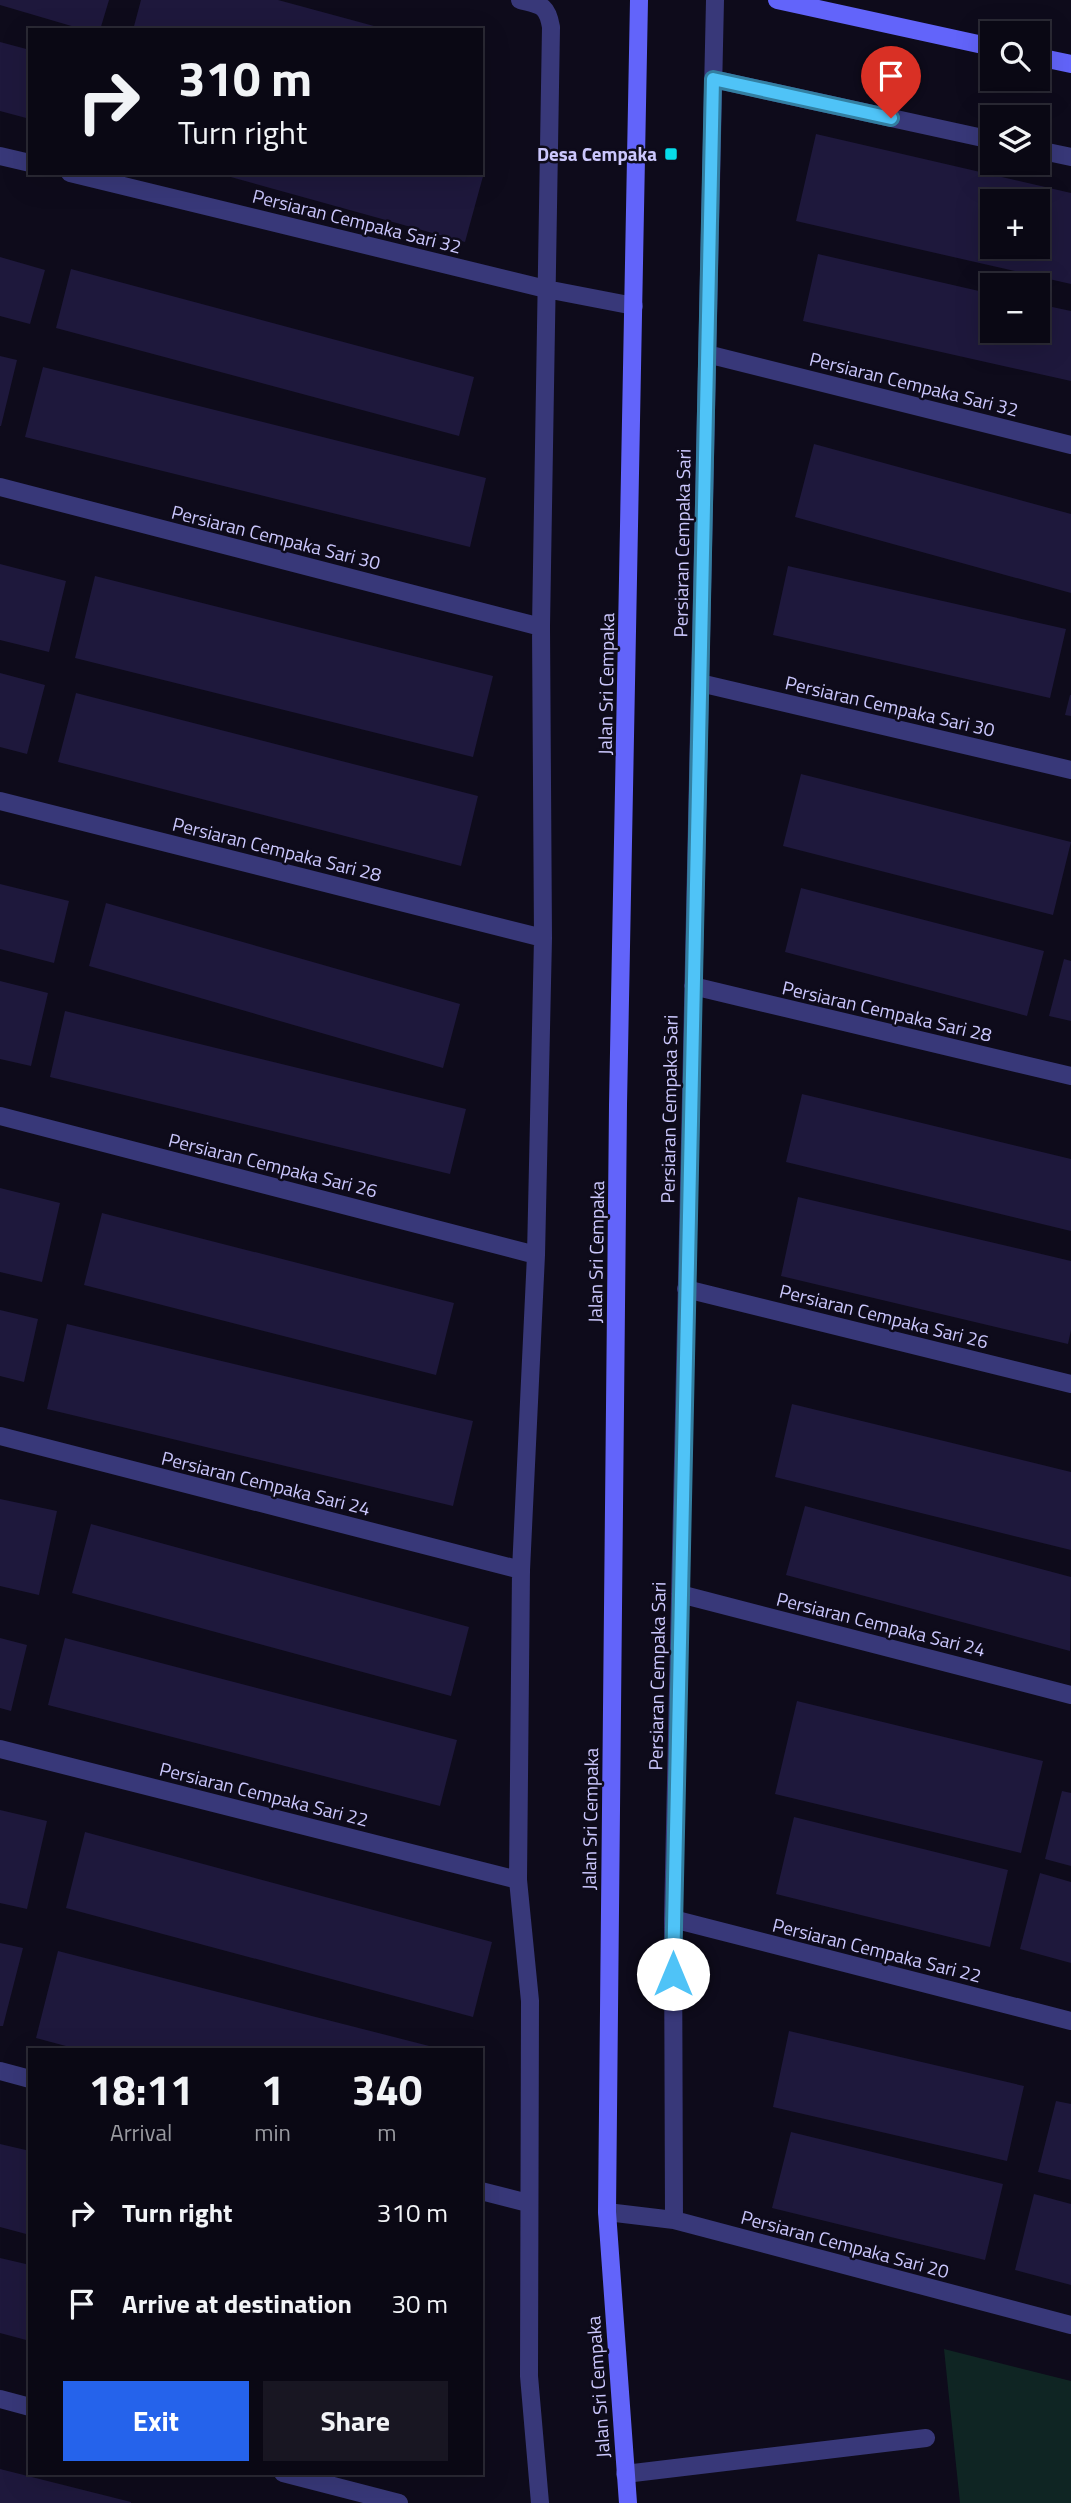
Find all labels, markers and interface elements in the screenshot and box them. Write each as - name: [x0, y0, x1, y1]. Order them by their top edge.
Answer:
- map controls: [980, 21, 1050, 343]
- button: search: [980, 21, 1050, 91]
- text: 310 m: [178, 40, 312, 115]
- pin: [861, 46, 921, 118]
- icon: right: [63, 56, 154, 147]
- icon: arrive: [872, 57, 910, 95]
- button: layers: [980, 105, 1050, 175]
- text: Turn right: [178, 108, 307, 156]
- place label: Desa Cempaka: [537, 139, 657, 168]
- marker: Desa Cempaka: [663, 146, 679, 162]
- street label: Persiaran Cempaka Sari 32: [250, 181, 465, 261]
- button: +: [980, 189, 1050, 259]
- button: −: [980, 273, 1050, 343]
- street label: Persiaran Cempaka Sari 32: [807, 344, 1022, 424]
- street label: Persiaran Cempaka Sari: [665, 448, 698, 638]
- street label: Persiaran Cempaka Sari 30: [169, 497, 384, 577]
- street label: Jalan Sri Cempaka: [590, 612, 621, 755]
- street label: Persiaran Cempaka Sari 30: [782, 667, 998, 744]
- street label: Persiaran Cempaka Sari 28: [170, 809, 385, 889]
- street label: Persiaran Cempaka Sari 28: [779, 972, 995, 1049]
- street label: Persiaran Cempaka Sari: [652, 1014, 685, 1204]
- street label: Persiaran Cempaka Sari 26: [166, 1125, 381, 1205]
- street label: Jalan Sri Cempaka: [580, 1180, 611, 1323]
- street label: Persiaran Cempaka Sari 26: [777, 1276, 992, 1356]
- street label: Persiaran Cempaka Sari 24: [159, 1443, 374, 1523]
- street label: Persiaran Cempaka Sari: [640, 1581, 673, 1771]
- street label: Persiaran Cempaka Sari 24: [774, 1584, 989, 1664]
- street label: Jalan Sri Cempaka: [574, 1747, 605, 1890]
- street label: Persiaran Cempaka Sari 22: [157, 1754, 372, 1834]
- street label: Persiaran Cempaka Sari 22: [770, 1910, 985, 1990]
- position arrow: [636, 1937, 710, 2011]
- text: 18:11: [89, 2057, 194, 2121]
- text: 1: [261, 2057, 284, 2121]
- text: 340: [352, 2057, 422, 2121]
- text: Arrival: [110, 2115, 172, 2150]
- text: min: [254, 2115, 291, 2150]
- text: m: [377, 2115, 397, 2150]
- text: Turn right: [122, 2193, 233, 2232]
- text: 310 m: [377, 2193, 448, 2232]
- icon: right: [63, 2194, 101, 2232]
- street label: Persiaran Cempaka Sari 20: [738, 2202, 952, 2285]
- text: Arrive at destination: [122, 2284, 352, 2323]
- text: 30 m: [391, 2284, 448, 2323]
- icon: arrive: [63, 2285, 101, 2323]
- street label: Jalan Sri Cempaka: [578, 2315, 617, 2459]
- button: Exit: [63, 2381, 249, 2461]
- button: Share: [263, 2381, 448, 2461]

